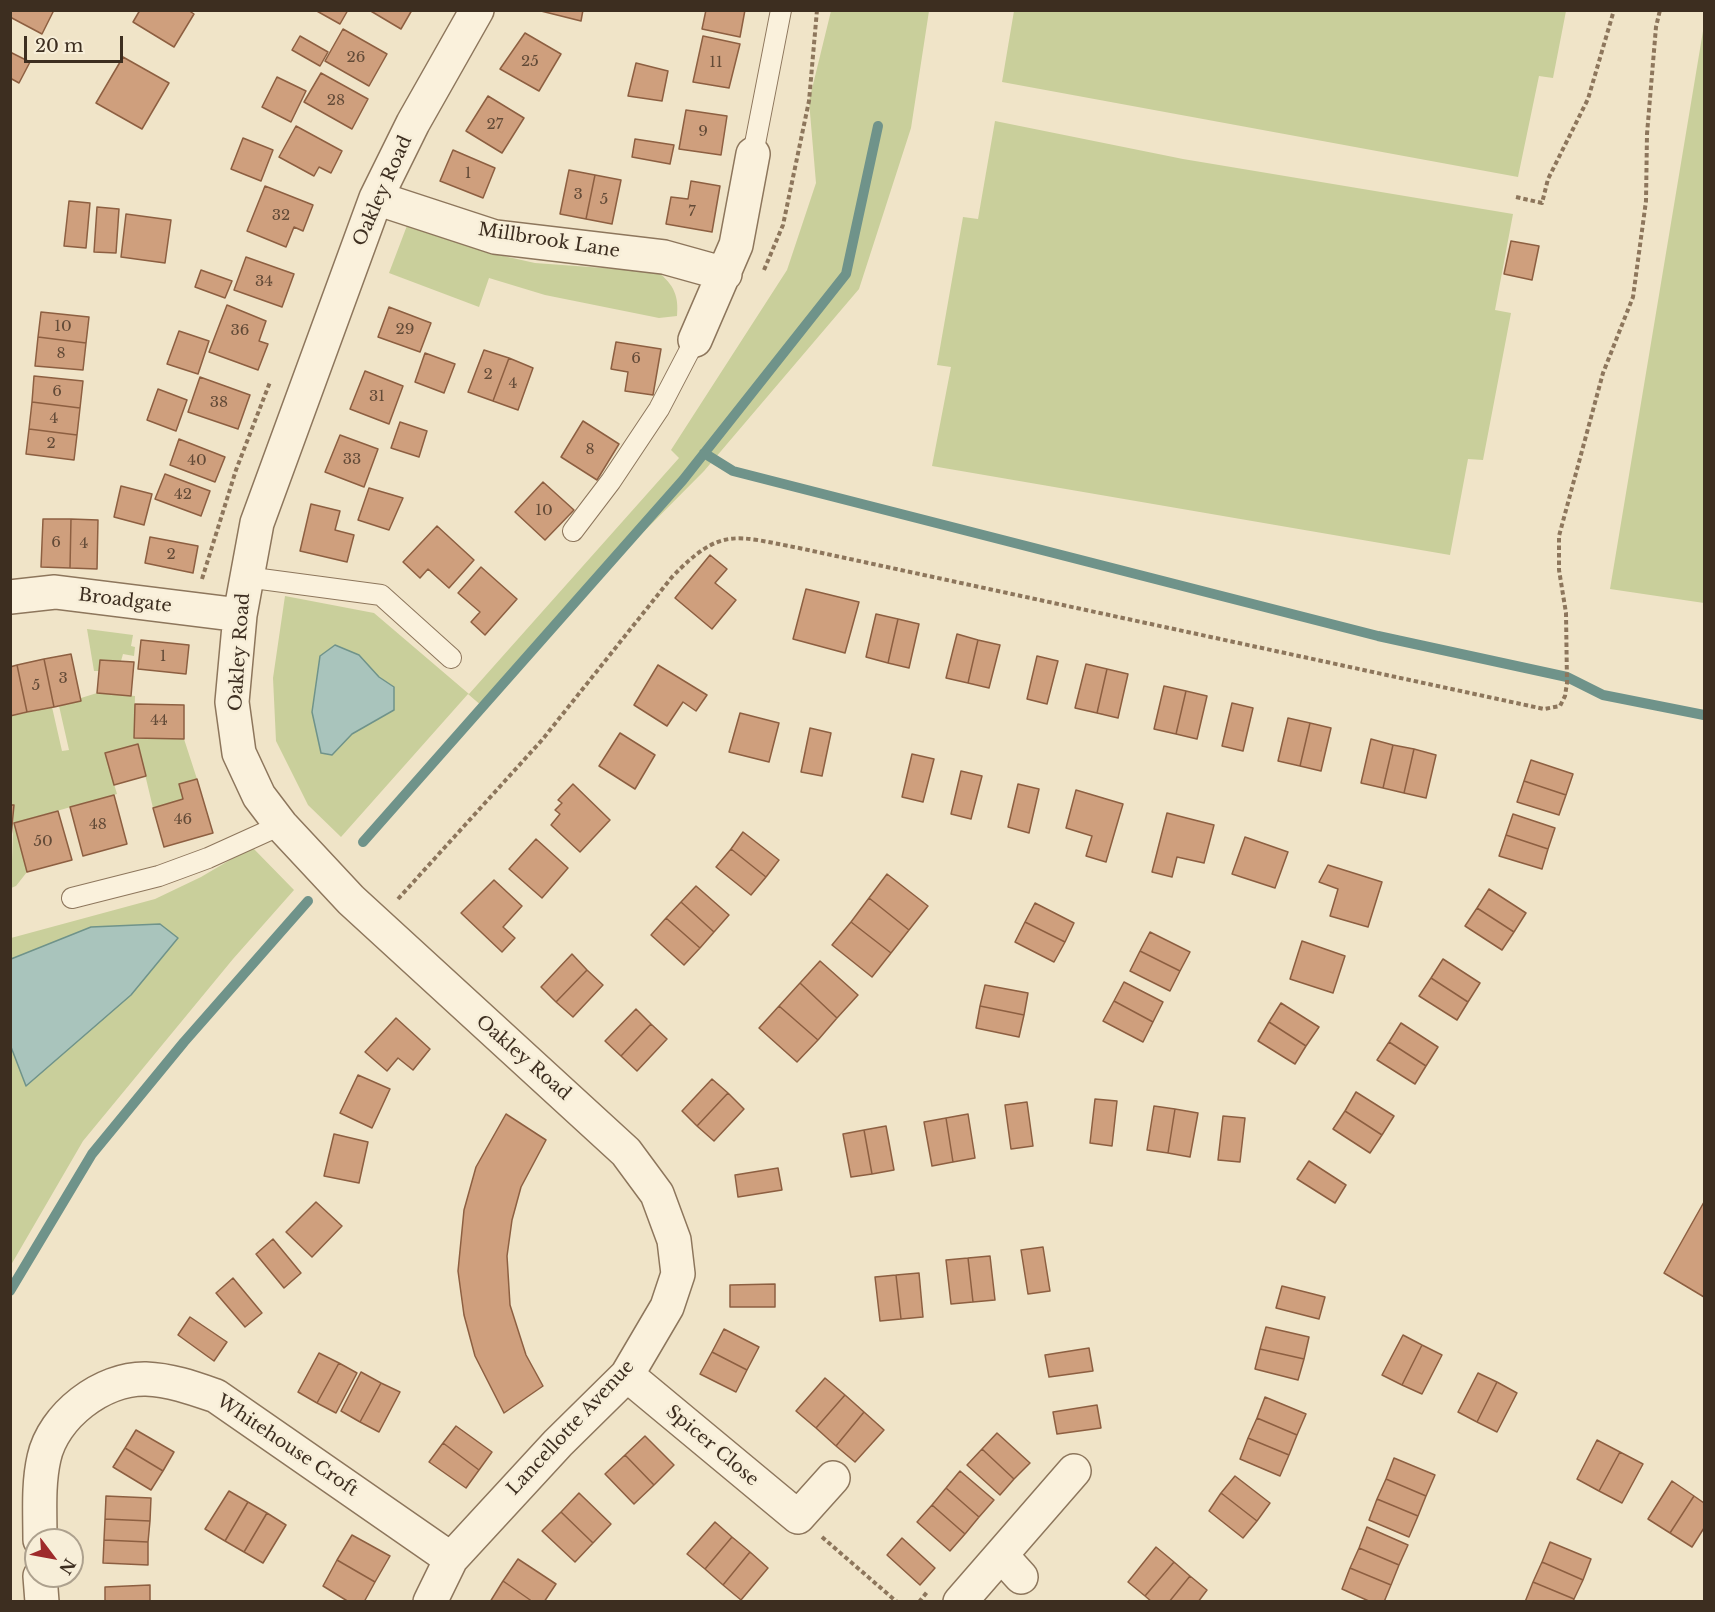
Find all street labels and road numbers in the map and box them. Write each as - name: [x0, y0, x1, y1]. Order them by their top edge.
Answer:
- street label: Oakley Road: [349, 132, 417, 250]
- street label: Millbrook Lane: [477, 219, 621, 263]
- street label: Broadgate: [77, 585, 173, 617]
- street label: Oakley Road: [225, 592, 255, 712]
- street label: Oakley Road: [471, 1011, 575, 1105]
- street label: Lancellotte Avenue: [503, 1356, 639, 1500]
- street label: Whitehouse Croft: [212, 1391, 362, 1501]
- street label: Spicer Close: [661, 1401, 763, 1491]

